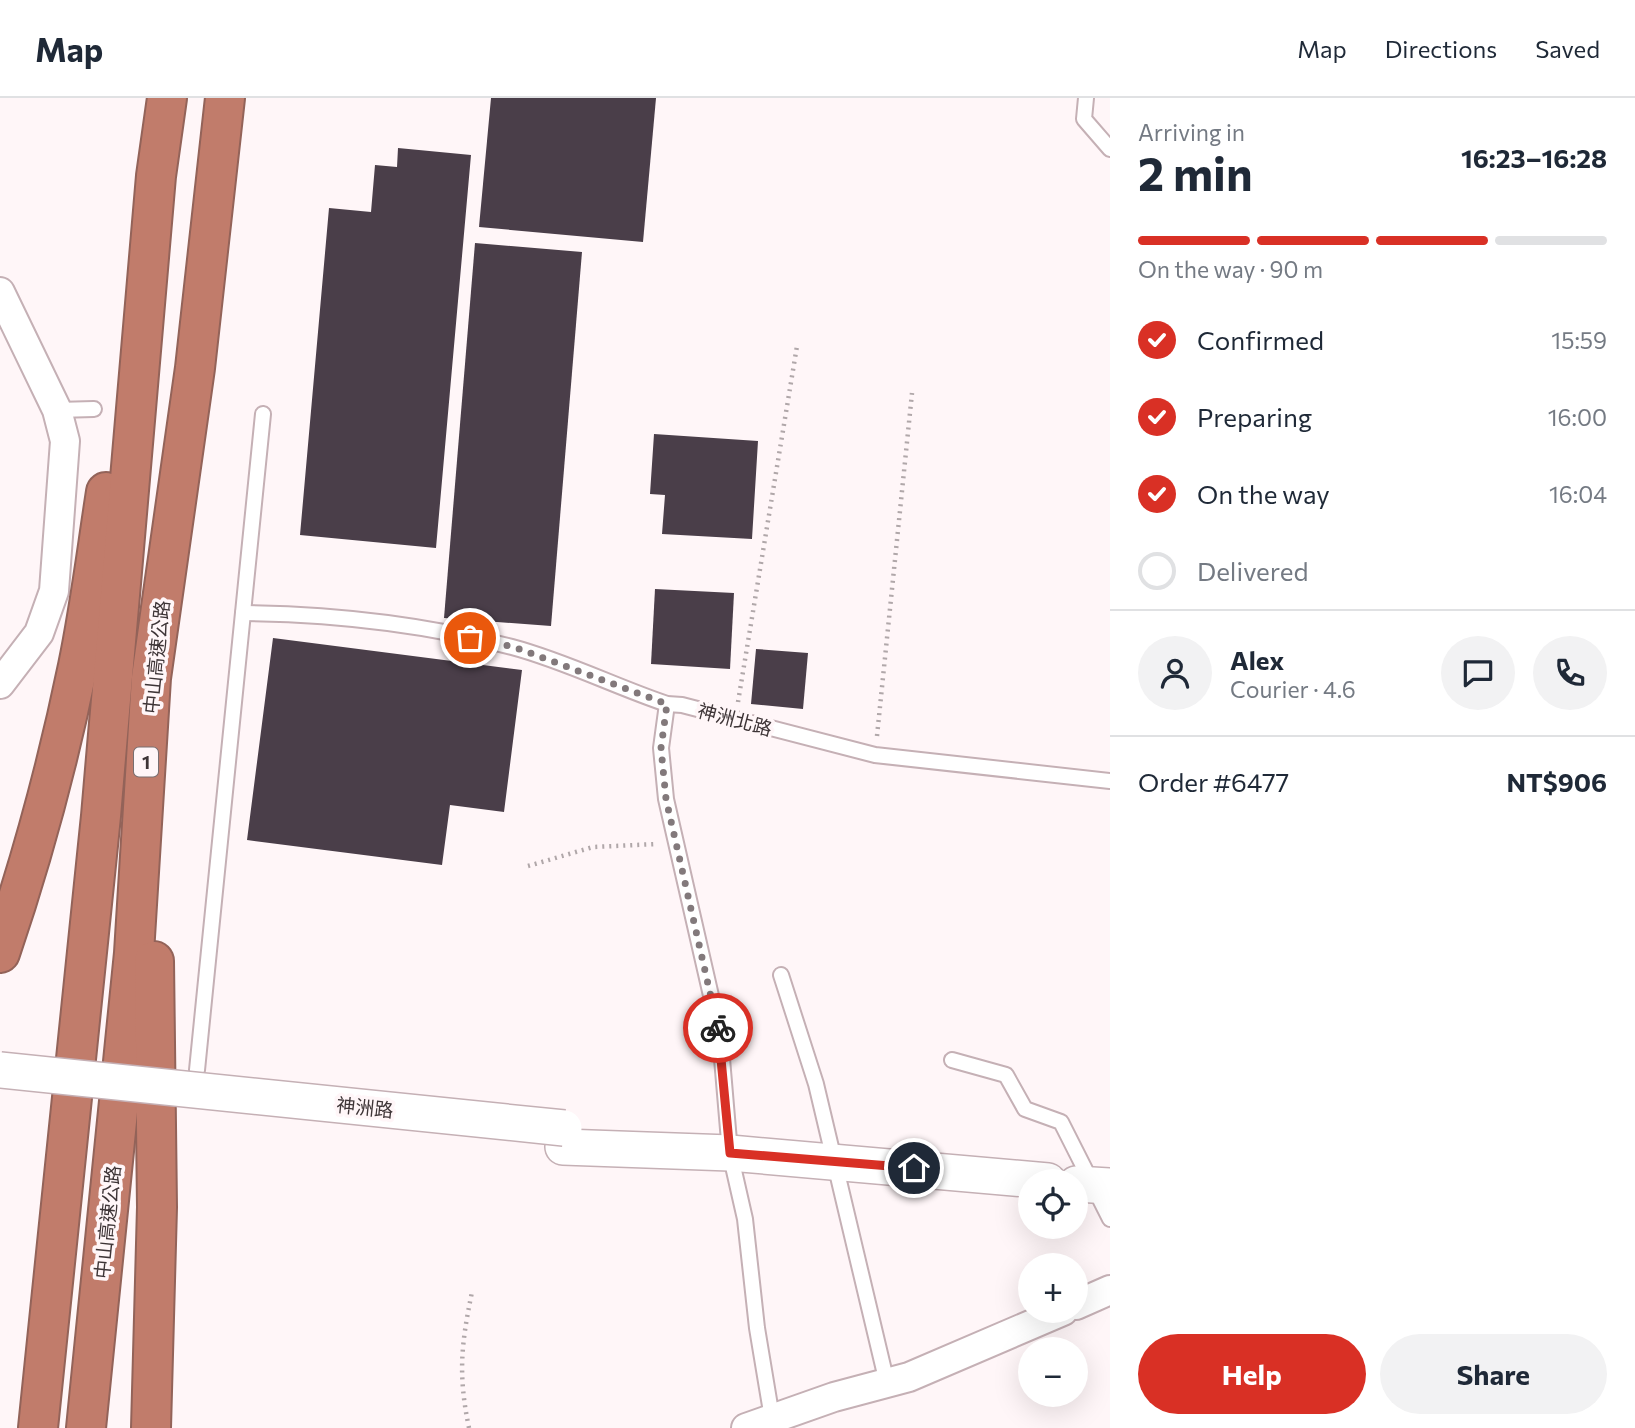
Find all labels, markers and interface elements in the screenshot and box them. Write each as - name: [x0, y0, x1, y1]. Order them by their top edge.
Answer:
- text: Map: [35, 28, 103, 69]
- text: Map: [1297, 34, 1347, 63]
- text: Directions: [1385, 34, 1497, 63]
- text: Saved: [1535, 34, 1600, 63]
- text: Arriving in: [1138, 118, 1245, 146]
- text: 16:23–16:28: [1461, 142, 1607, 173]
- text: 2 min: [1138, 144, 1253, 200]
- text: On the way · 90 m: [1138, 255, 1323, 283]
- icon: check: [1138, 321, 1176, 359]
- text: Confirmed: [1197, 324, 1324, 355]
- text: 15:59: [1551, 326, 1607, 354]
- icon: check: [1138, 398, 1176, 436]
- text: Preparing: [1197, 401, 1312, 432]
- text: 16:00: [1548, 403, 1607, 431]
- icon: check: [1138, 475, 1176, 513]
- text: On the way: [1197, 478, 1330, 509]
- text: 16:04: [1549, 480, 1607, 508]
- text: Delivered: [1197, 555, 1308, 586]
- street label: 中山高速公路: [139, 599, 173, 715]
- pin: [440, 608, 500, 668]
- icon: bag: [451, 619, 489, 657]
- button: person: [1138, 636, 1212, 710]
- button: chat: [1441, 636, 1515, 710]
- button: phone: [1533, 636, 1607, 710]
- text: Alex: [1230, 644, 1284, 675]
- text: Courier · 4.6: [1230, 675, 1356, 703]
- street label: 神洲北路: [695, 698, 775, 740]
- road number: 1: [134, 748, 158, 776]
- text: Order #6477: [1138, 766, 1289, 797]
- text: NT$906: [1506, 766, 1607, 797]
- courier: [683, 993, 753, 1063]
- icon: bike: [699, 1009, 737, 1047]
- street label: 神洲路: [335, 1093, 395, 1121]
- pin: [884, 1138, 944, 1198]
- icon: home: [895, 1149, 933, 1187]
- street label: 中山高速公路: [90, 1164, 124, 1280]
- map controls: [1018, 1169, 1088, 1407]
- button: locate: [1018, 1169, 1088, 1239]
- button: +: [1018, 1253, 1088, 1323]
- button: Help: [1138, 1334, 1366, 1414]
- button: Share: [1380, 1334, 1607, 1414]
- button: −: [1018, 1337, 1088, 1407]

